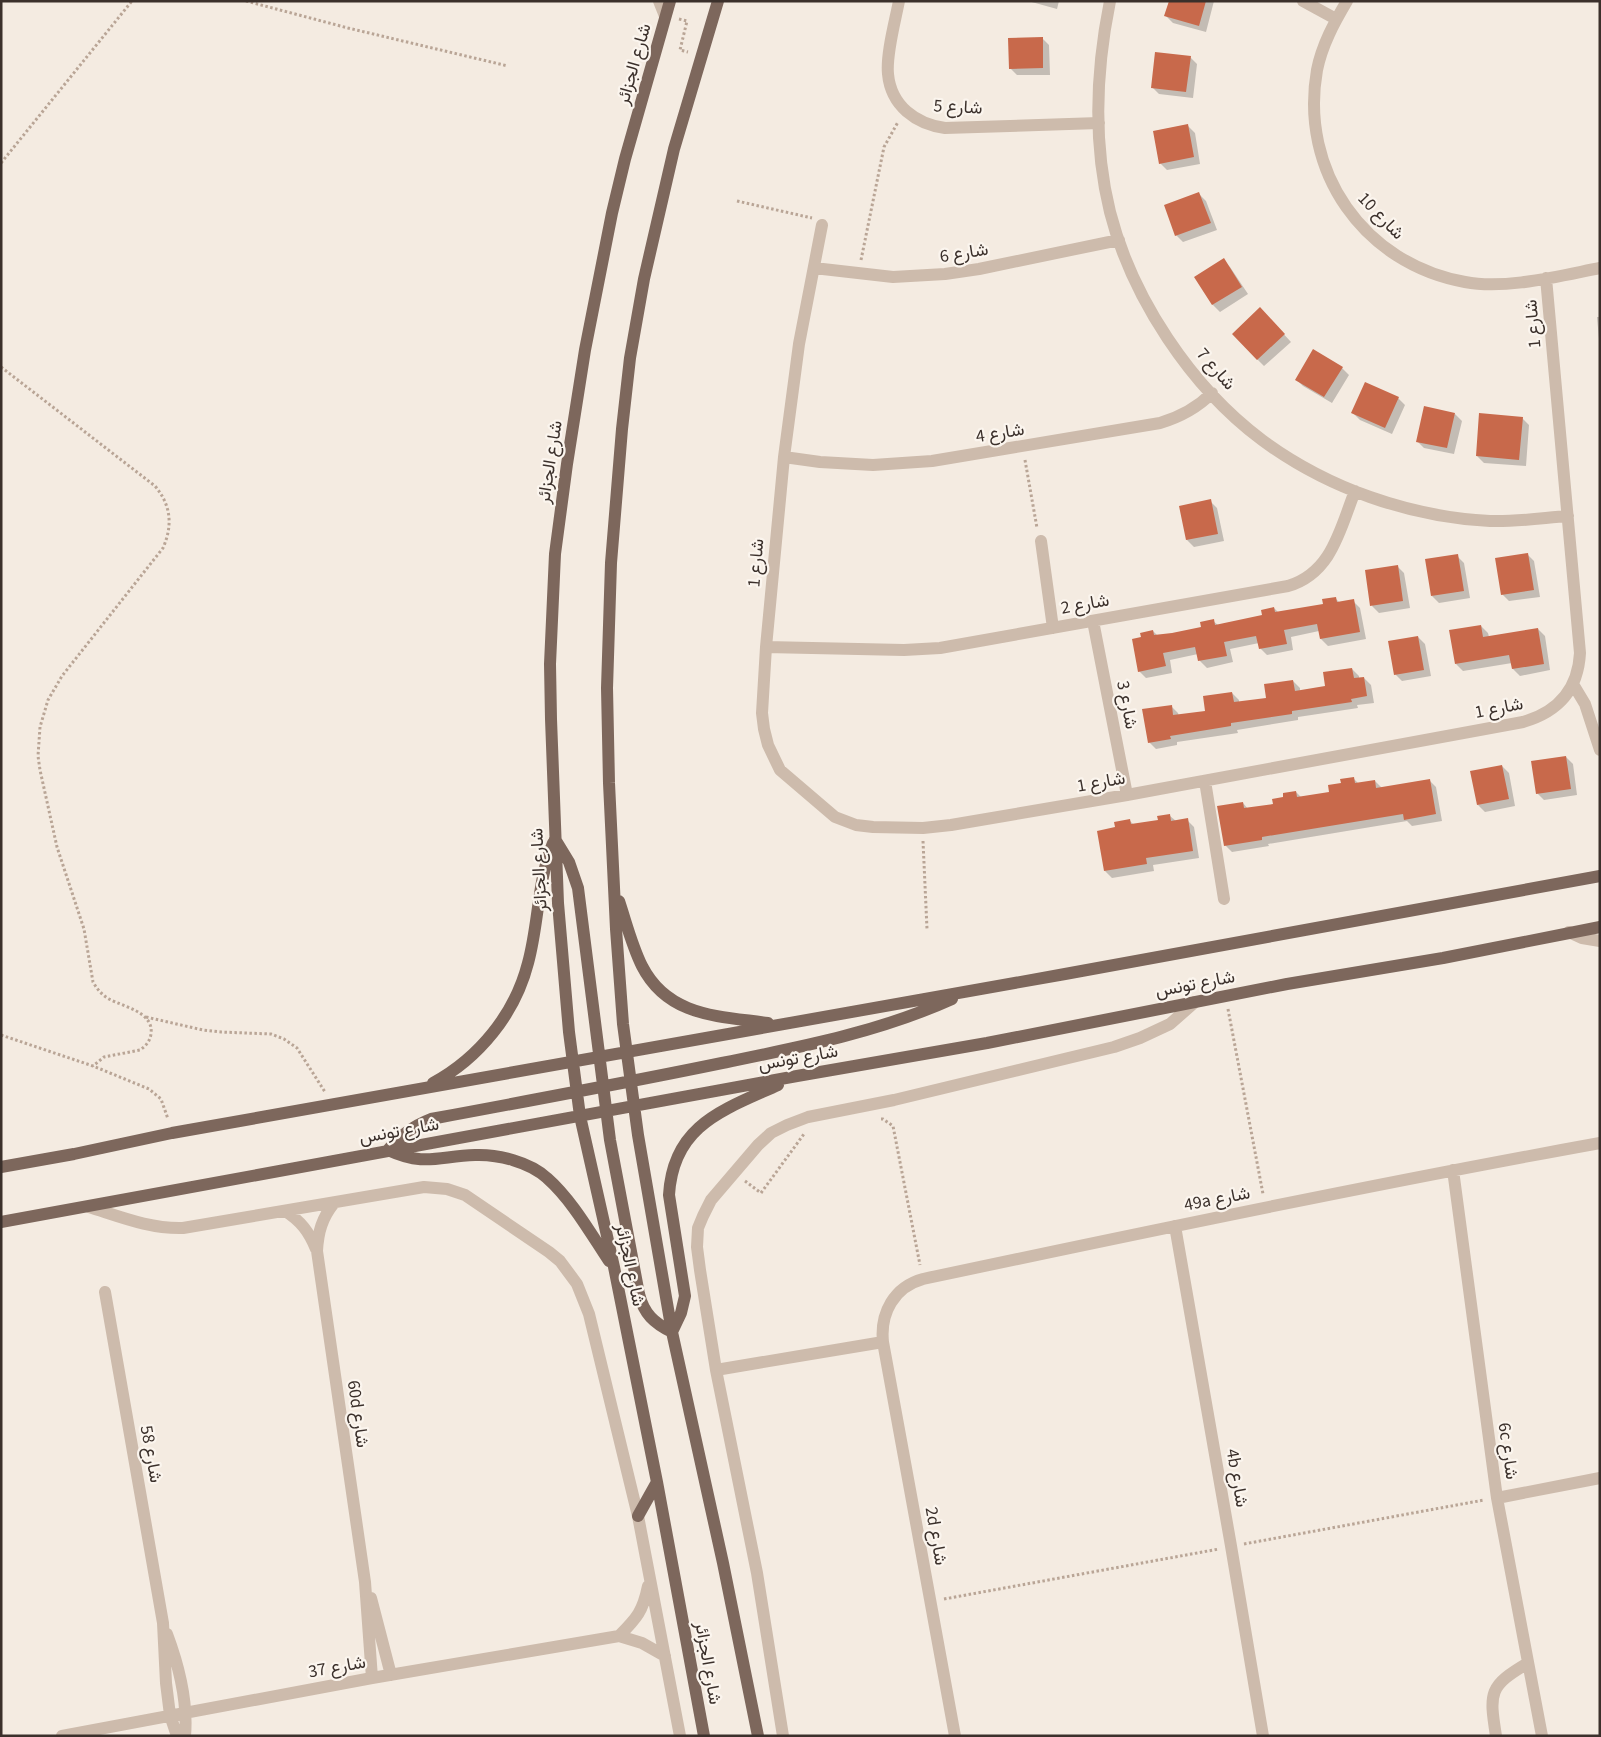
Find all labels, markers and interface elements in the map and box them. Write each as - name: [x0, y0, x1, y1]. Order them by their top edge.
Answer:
- street label: شارع الجزائر: [610, 20, 658, 109]
- street label: شارع 5: [933, 93, 983, 121]
- street label: شارع 10: [1352, 187, 1410, 245]
- street label: شارع 6: [938, 237, 990, 269]
- street label: شارع 1: [1518, 299, 1548, 349]
- street label: شارع 7: [1191, 342, 1241, 396]
- street label: شارع 4: [974, 417, 1026, 449]
- street label: شارع الجزائر: [531, 419, 569, 506]
- street label: شارع 1: [741, 538, 771, 588]
- street label: شارع 2: [1059, 587, 1111, 621]
- street label: شارع 3: [1110, 679, 1144, 731]
- street label: شارع 1: [1473, 691, 1525, 725]
- street label: شارع 1: [1075, 765, 1127, 799]
- street label: شارع الجزائر: [524, 827, 554, 914]
- street label: شارع تونس: [1153, 964, 1237, 1004]
- street label: شارع تونس: [756, 1039, 840, 1077]
- street label: شارع تونس: [357, 1112, 441, 1150]
- street label: 49a شارع: [1182, 1180, 1252, 1218]
- street label: شارع الجزائر: [609, 1220, 651, 1309]
- street label: 60d شارع: [341, 1379, 375, 1449]
- street label: 6c شارع: [1492, 1421, 1524, 1481]
- street label: شارع 58: [134, 1423, 168, 1485]
- street label: 4b شارع: [1220, 1447, 1254, 1509]
- street label: 2d شارع: [919, 1505, 953, 1567]
- street label: شارع الجزائر: [688, 1619, 728, 1706]
- street label: شارع 37: [306, 1650, 368, 1684]

